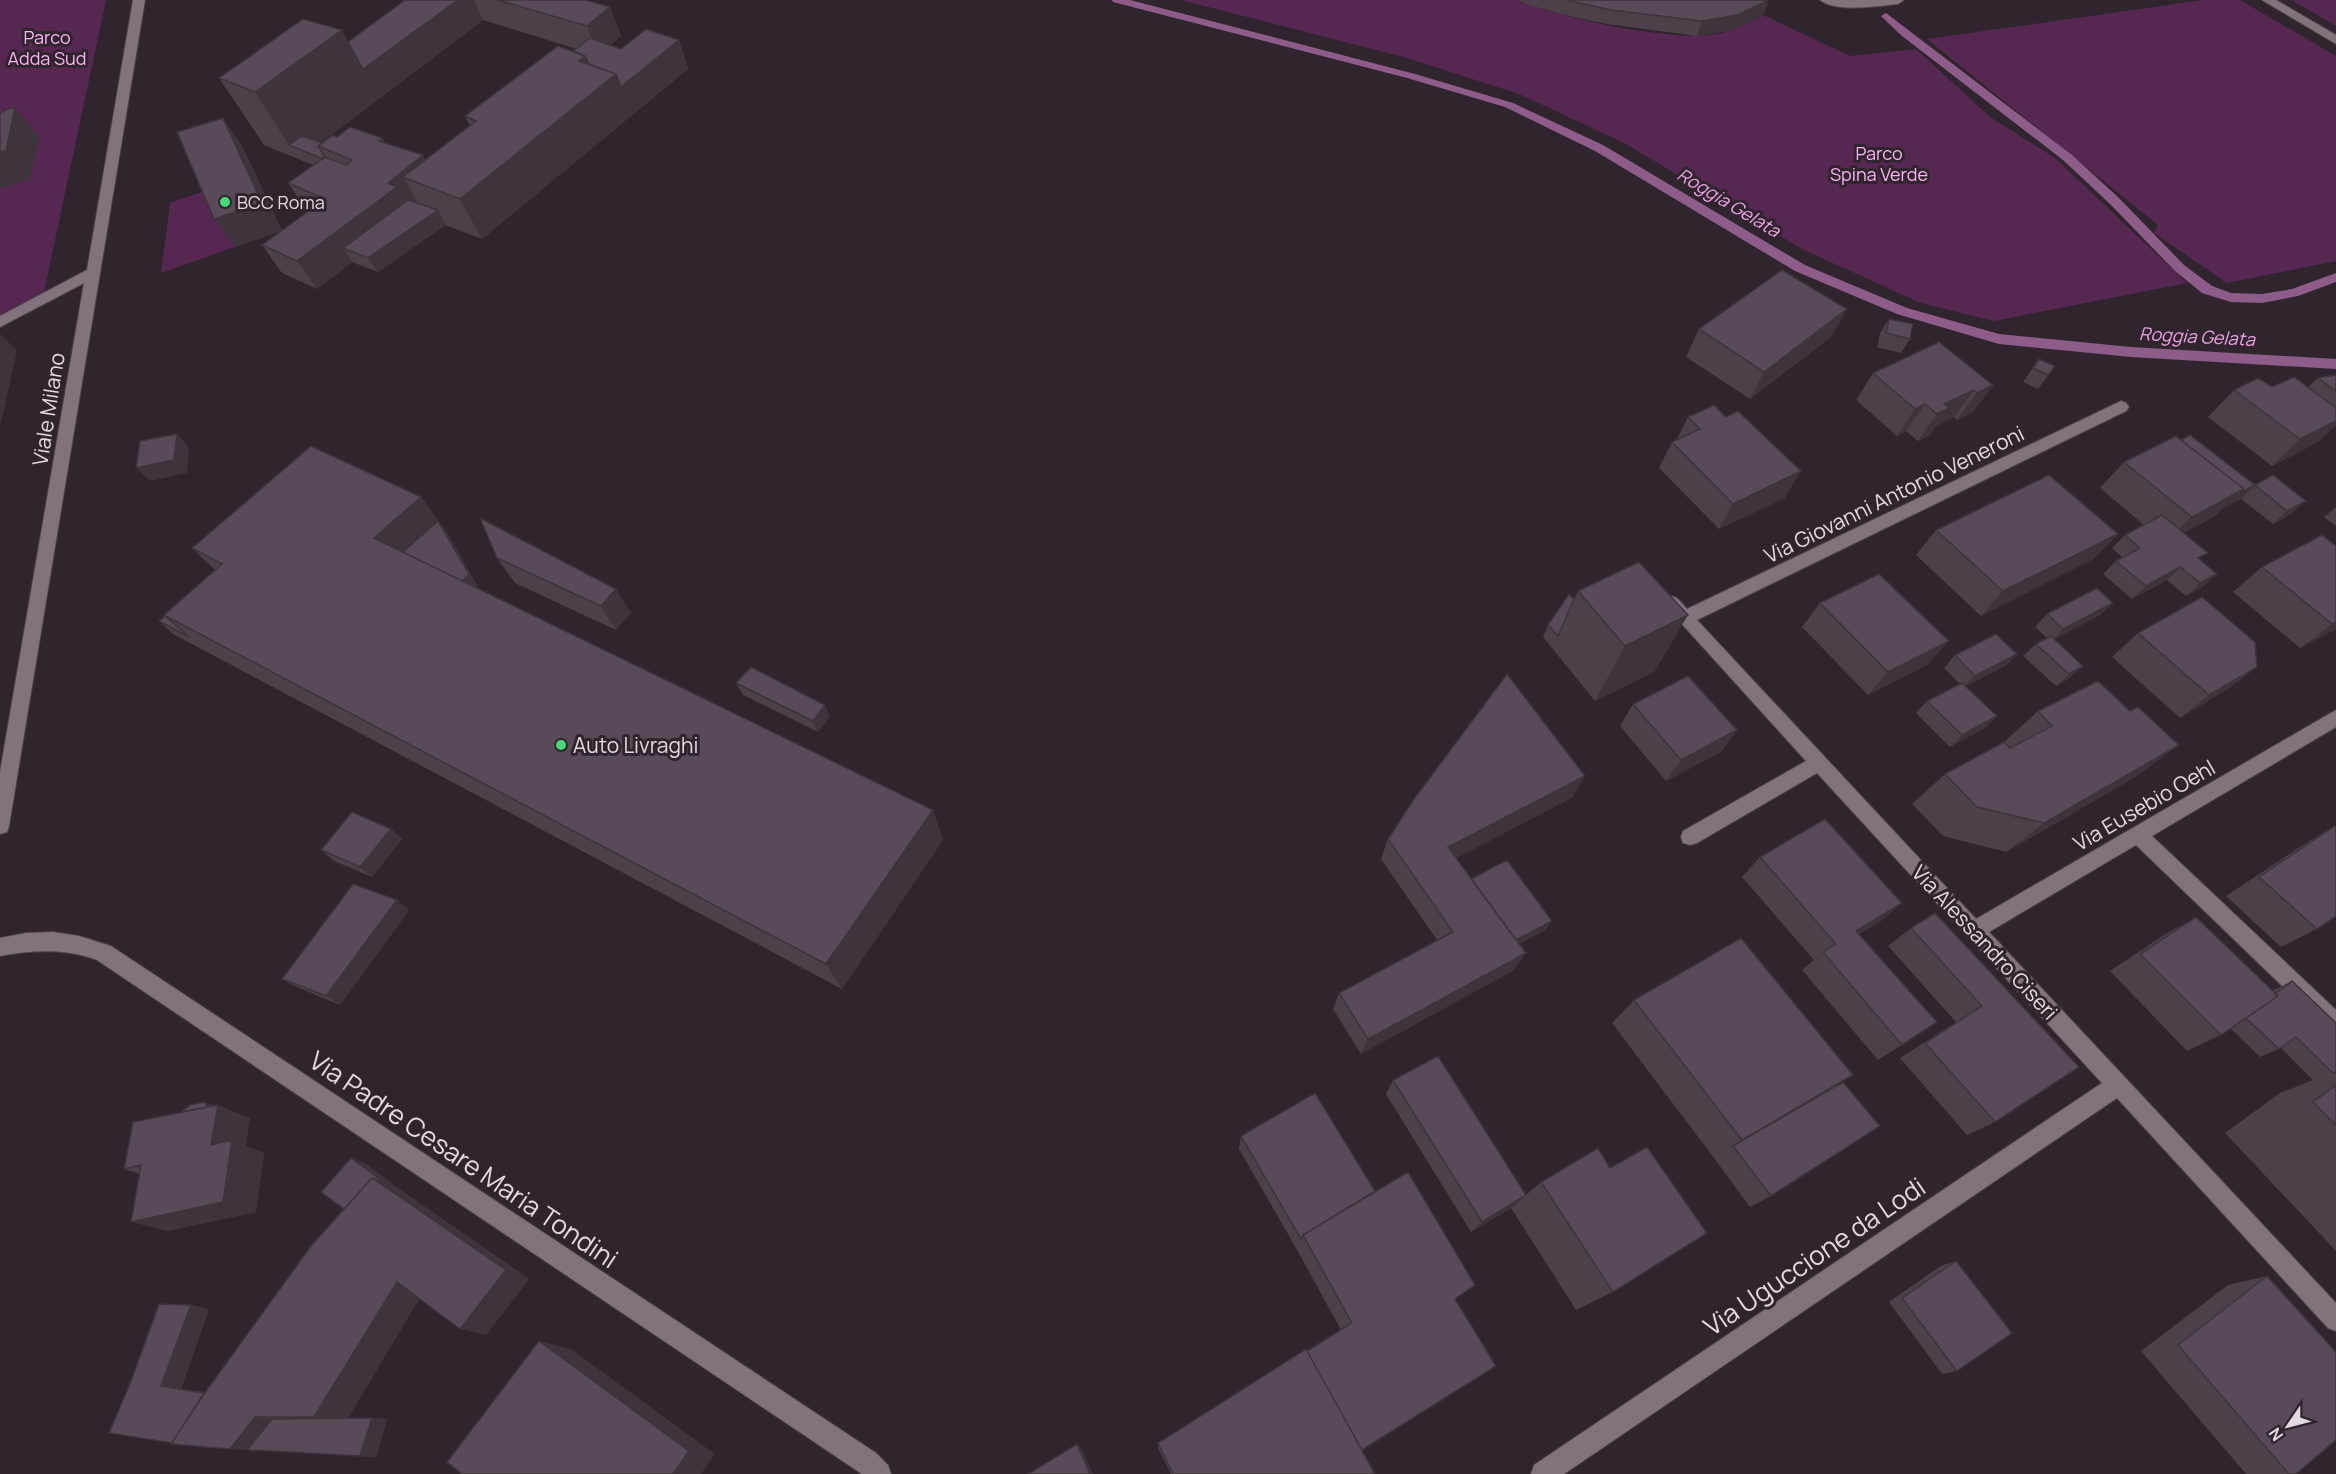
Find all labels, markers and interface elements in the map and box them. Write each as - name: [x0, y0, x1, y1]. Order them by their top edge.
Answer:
- park label: Parco Adda Sud: [8, 25, 86, 70]
- park label: Parco Spina Verde: [1830, 141, 1928, 186]
- water label: Roggia Gelata: [1673, 162, 1786, 243]
- place label: BCC Roma: [237, 190, 325, 214]
- marker: BCC Roma: [218, 195, 232, 209]
- water label: Roggia Gelata: [2139, 321, 2256, 351]
- street label: Viale Milano: [25, 350, 71, 468]
- street label: Via Giovanni Antonio Veneroni: [1759, 419, 2029, 569]
- place label: Auto Livraghi: [573, 731, 698, 759]
- marker: Auto Livraghi: [554, 738, 568, 752]
- street label: Via Eusebio Oehl: [2068, 753, 2220, 857]
- street label: Via Alessandro Ciseri: [1906, 859, 2064, 1025]
- street label: Via Padre Cesare Maria Tondini: [303, 1042, 625, 1276]
- street label: Via Uguccione da Lodi: [1696, 1168, 1932, 1344]
- north arrow: [2258, 1396, 2318, 1456]
- text: N: [2263, 1424, 2288, 1446]

